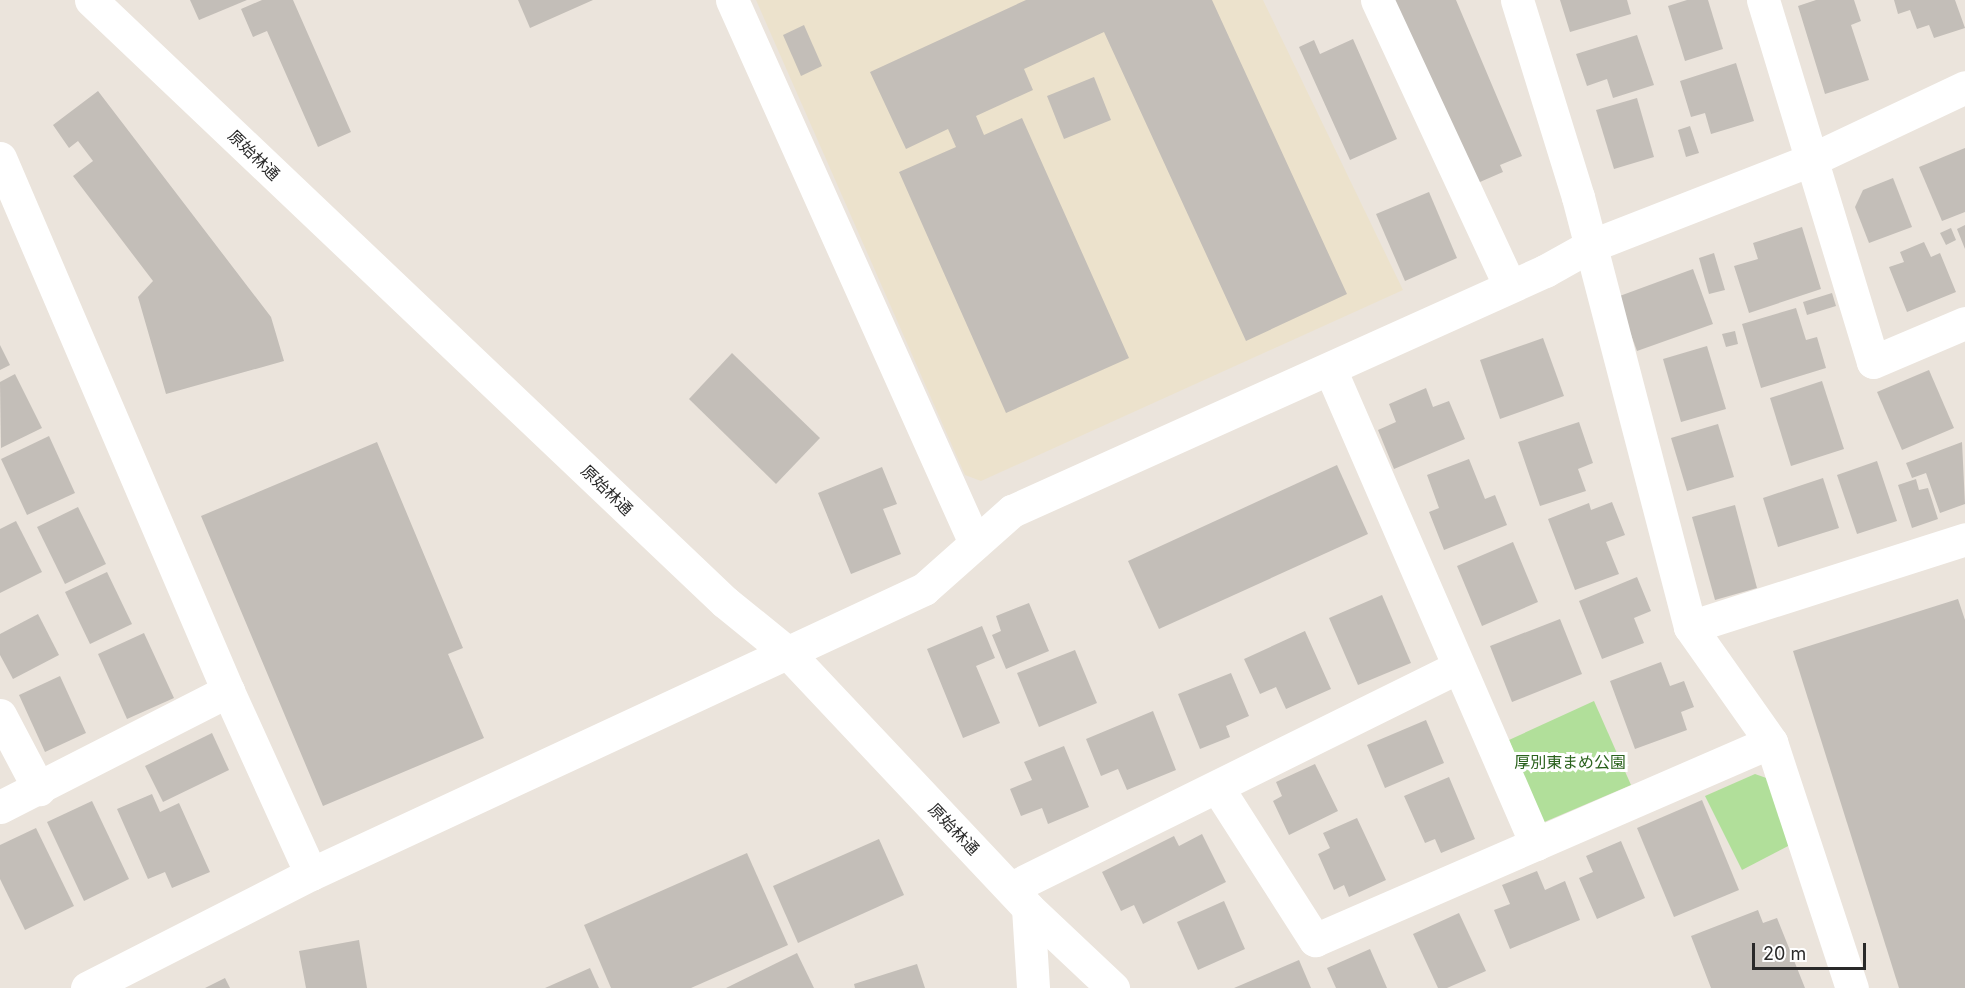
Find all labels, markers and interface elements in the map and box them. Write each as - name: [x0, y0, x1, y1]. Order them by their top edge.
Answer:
- street label: 原始林通: [224, 126, 284, 184]
- street label: 原始林通: [577, 461, 637, 519]
- park label: 厚別東まめ公園: [1514, 752, 1626, 772]
- street label: 原始林通: [925, 799, 983, 859]
- scale bar: [1755, 931, 1869, 969]
- text: 20 m: [1763, 943, 1806, 964]

